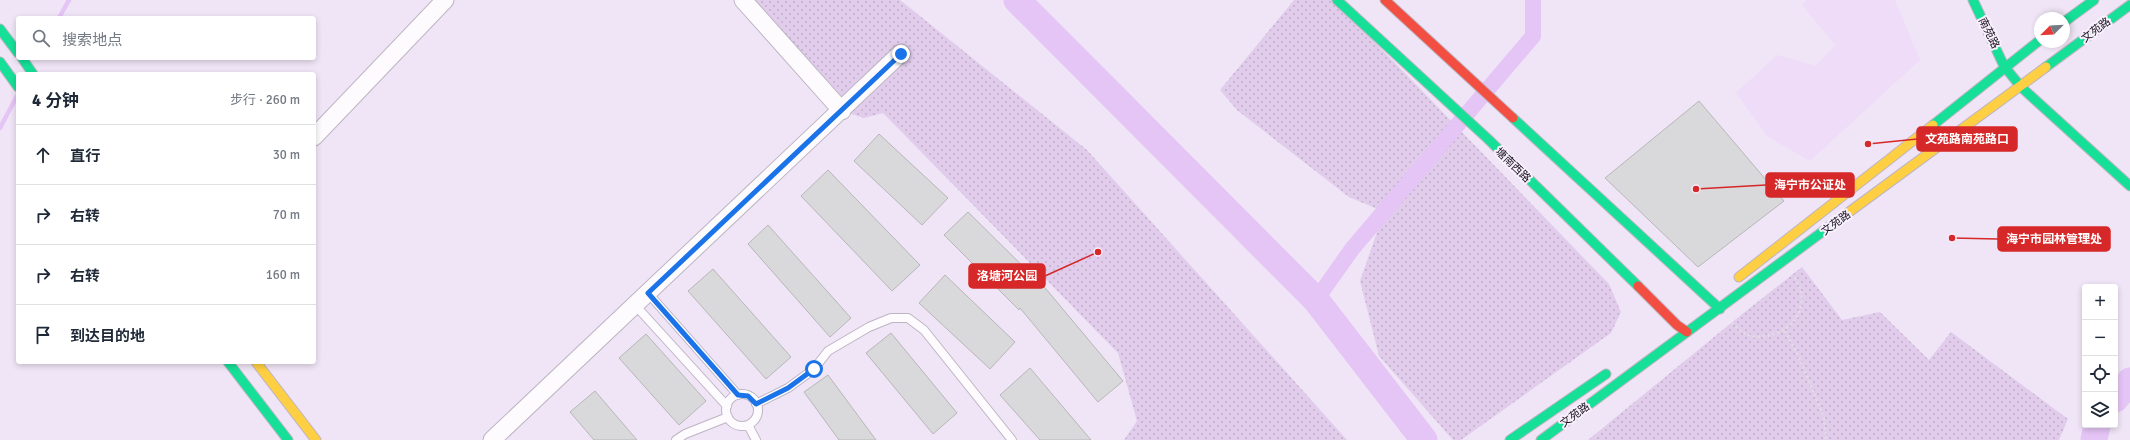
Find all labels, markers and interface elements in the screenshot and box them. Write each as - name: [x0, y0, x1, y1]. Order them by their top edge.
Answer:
- north arrow: [2034, 12, 2070, 48]
- street label: 南苑路: [1976, 15, 2002, 51]
- street label: 文苑路: [2079, 15, 2113, 45]
- search box: [16, 16, 316, 60]
- icon: search: [30, 27, 52, 49]
- text: 搜索地点: [62, 31, 122, 49]
- route end: [892, 45, 910, 63]
- text: 4 分钟: [32, 90, 79, 111]
- text: 步行 · 260 m: [230, 92, 300, 108]
- callout: 文苑路南苑路口: [1917, 127, 2017, 151]
- text: 文苑路南苑路口: [1925, 132, 2009, 147]
- icon: ahead: [32, 144, 54, 166]
- street label: 塘南西路: [1493, 145, 1533, 185]
- text: 直行: [70, 147, 100, 165]
- text: 30 m: [273, 147, 300, 163]
- callout: 海宁市公证处: [1766, 173, 1854, 197]
- text: 海宁市公证处: [1774, 178, 1846, 193]
- icon: right: [32, 204, 54, 226]
- text: 右转: [70, 207, 100, 225]
- text: 70 m: [273, 207, 300, 223]
- street label: 文苑路: [1819, 208, 1853, 238]
- callout: 海宁市园林管理处: [1998, 227, 2110, 251]
- text: 海宁市园林管理处: [2006, 232, 2102, 247]
- icon: right: [32, 264, 54, 286]
- callout: 洛塘河公园: [969, 264, 1045, 288]
- text: 右转: [70, 267, 100, 285]
- text: 160 m: [266, 267, 300, 283]
- text: 洛塘河公园: [977, 269, 1037, 284]
- map controls: [2082, 284, 2118, 428]
- button: +: [2082, 284, 2118, 320]
- button: −: [2082, 320, 2118, 356]
- icon: arrive: [32, 324, 54, 346]
- text: 到达目的地: [70, 327, 145, 345]
- button: locate: [2082, 356, 2118, 392]
- route start: [805, 360, 823, 378]
- button: layers: [2082, 392, 2118, 428]
- street label: 文苑路: [1558, 400, 1592, 430]

